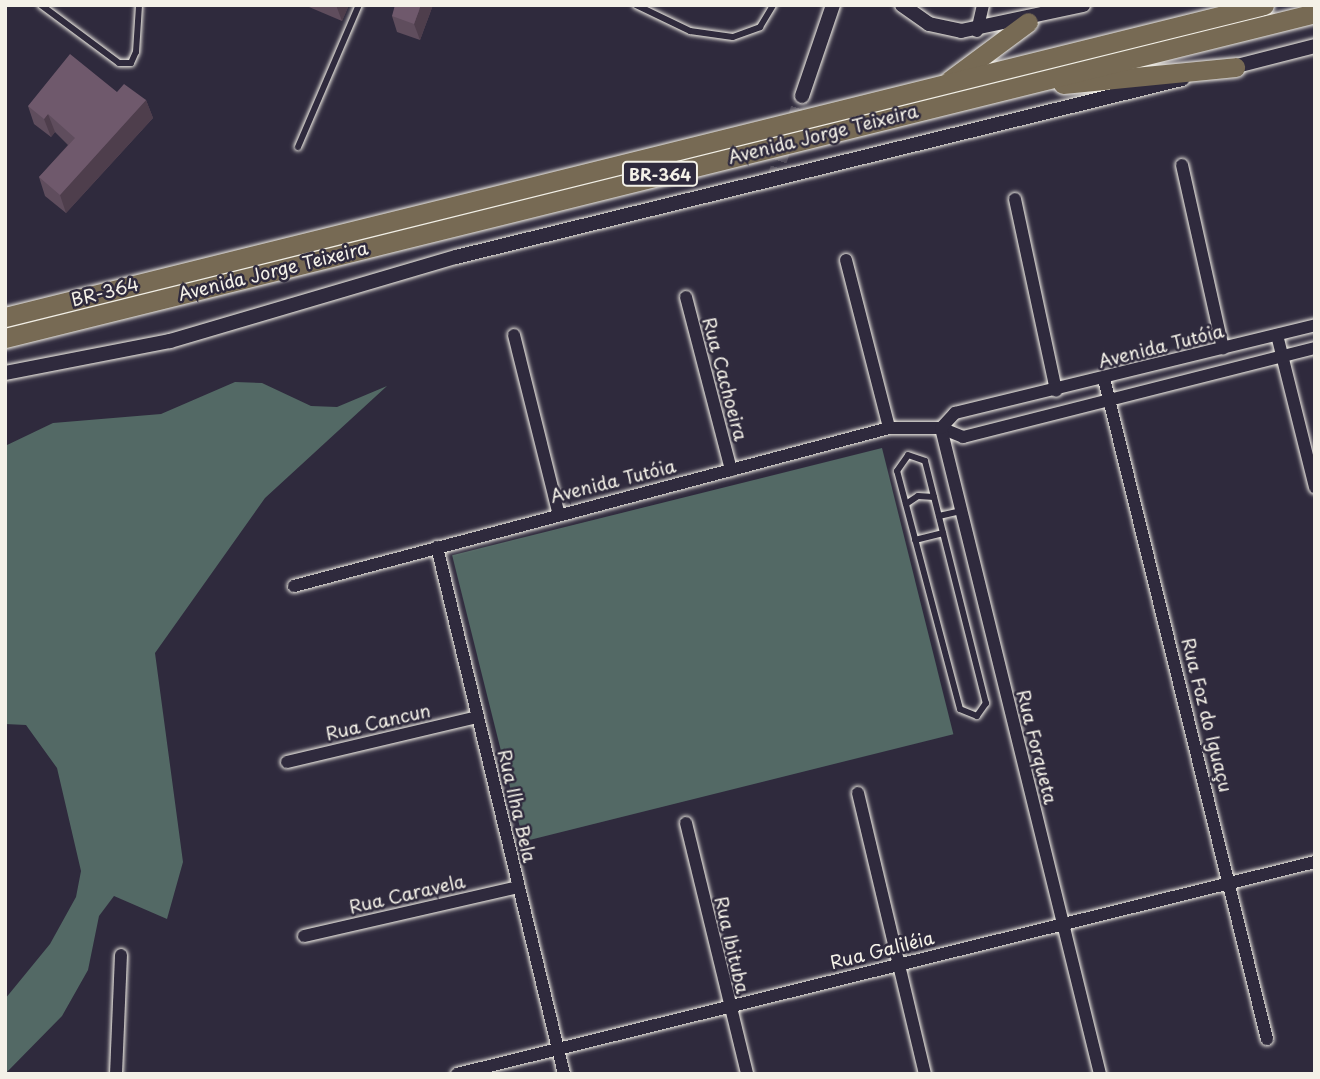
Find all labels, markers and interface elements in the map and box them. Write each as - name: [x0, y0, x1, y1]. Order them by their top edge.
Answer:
- street label: Avenida Jorge Teixeira: [726, 100, 920, 168]
- road number: BR-364: [622, 162, 698, 186]
- street label: Avenida Jorge Teixeira: [176, 237, 370, 305]
- street label: BR-364: [69, 273, 141, 311]
- street label: Rua Cachoeira: [698, 315, 752, 443]
- street label: Avenida Tutóia: [1097, 320, 1225, 372]
- street label: Avenida Tutóia: [549, 455, 677, 507]
- street label: Rua Foz do Iguaçu: [1177, 636, 1237, 794]
- street label: Rua Forqueta: [1012, 687, 1062, 807]
- street label: Rua Cancun: [324, 700, 432, 744]
- street label: Rua Ilha Bela: [493, 747, 541, 865]
- street label: Rua Caravela: [347, 870, 467, 918]
- street label: Rua Ibituba: [710, 894, 754, 996]
- street label: Rua Galiléia: [828, 927, 936, 973]

